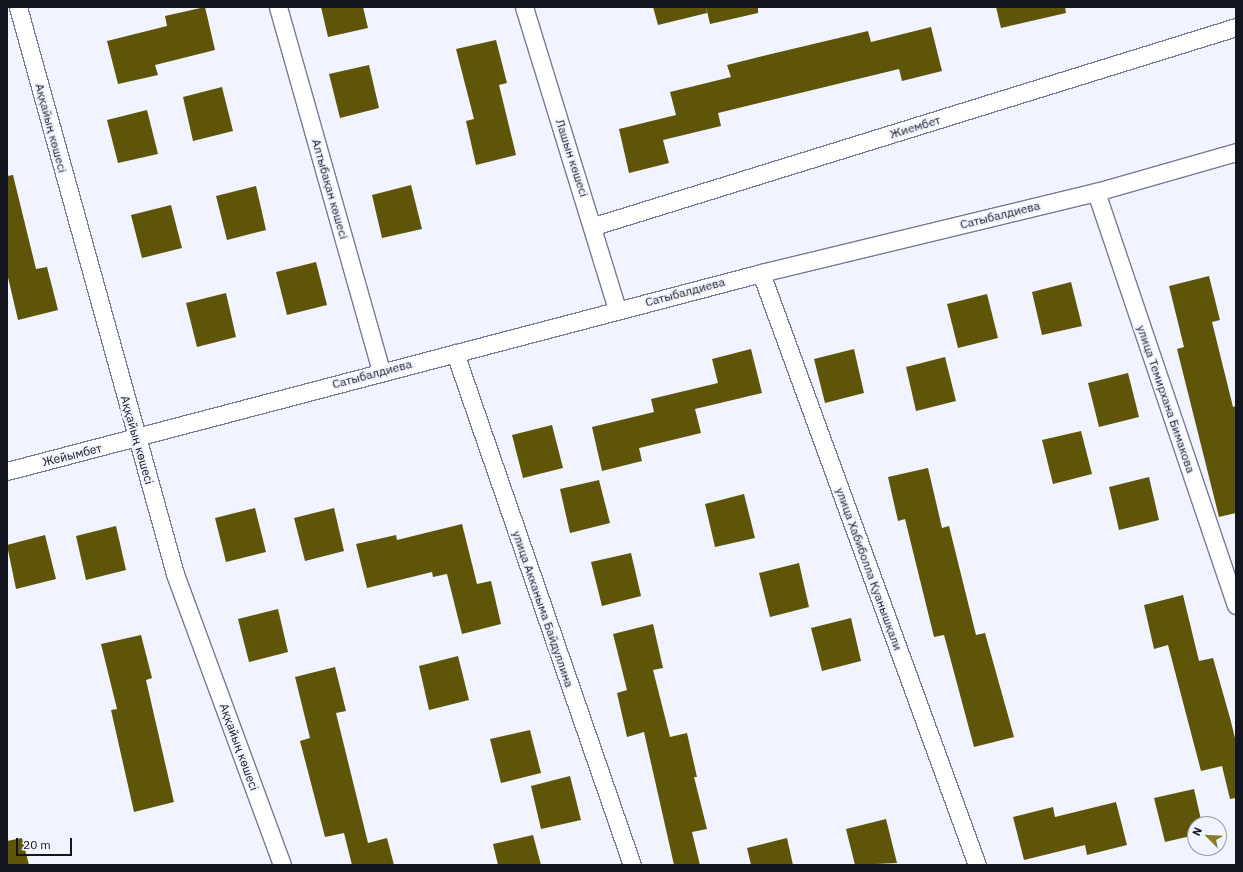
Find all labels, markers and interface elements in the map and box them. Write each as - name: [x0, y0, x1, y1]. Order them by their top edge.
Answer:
- street label: Аққайың көшесі: [32, 82, 70, 174]
- street label: Жиембет: [888, 112, 942, 142]
- street label: Лашын көшесі: [553, 117, 591, 199]
- street label: Алтыбақан көшесі: [309, 137, 351, 241]
- street label: Сатыбалдиева: [959, 198, 1041, 232]
- street label: Сатыбалдиева: [644, 274, 726, 310]
- street label: улица Темирхана Бимакова: [1134, 323, 1198, 475]
- street label: Сатыбалдиева: [331, 356, 413, 392]
- street label: Аққайың көшесі: [117, 394, 157, 486]
- street label: Жейымбет: [41, 441, 103, 469]
- street label: улица Хабиболла Қуанышқали: [833, 486, 905, 652]
- street label: улица Акканыма Байдуллина: [509, 529, 577, 689]
- street label: Аққайың көшесі: [217, 701, 261, 793]
- north arrow: [1187, 816, 1227, 856]
- text: N: [1189, 825, 1205, 838]
- scale bar: [18, 830, 74, 856]
- text: 20 m: [23, 837, 51, 852]

